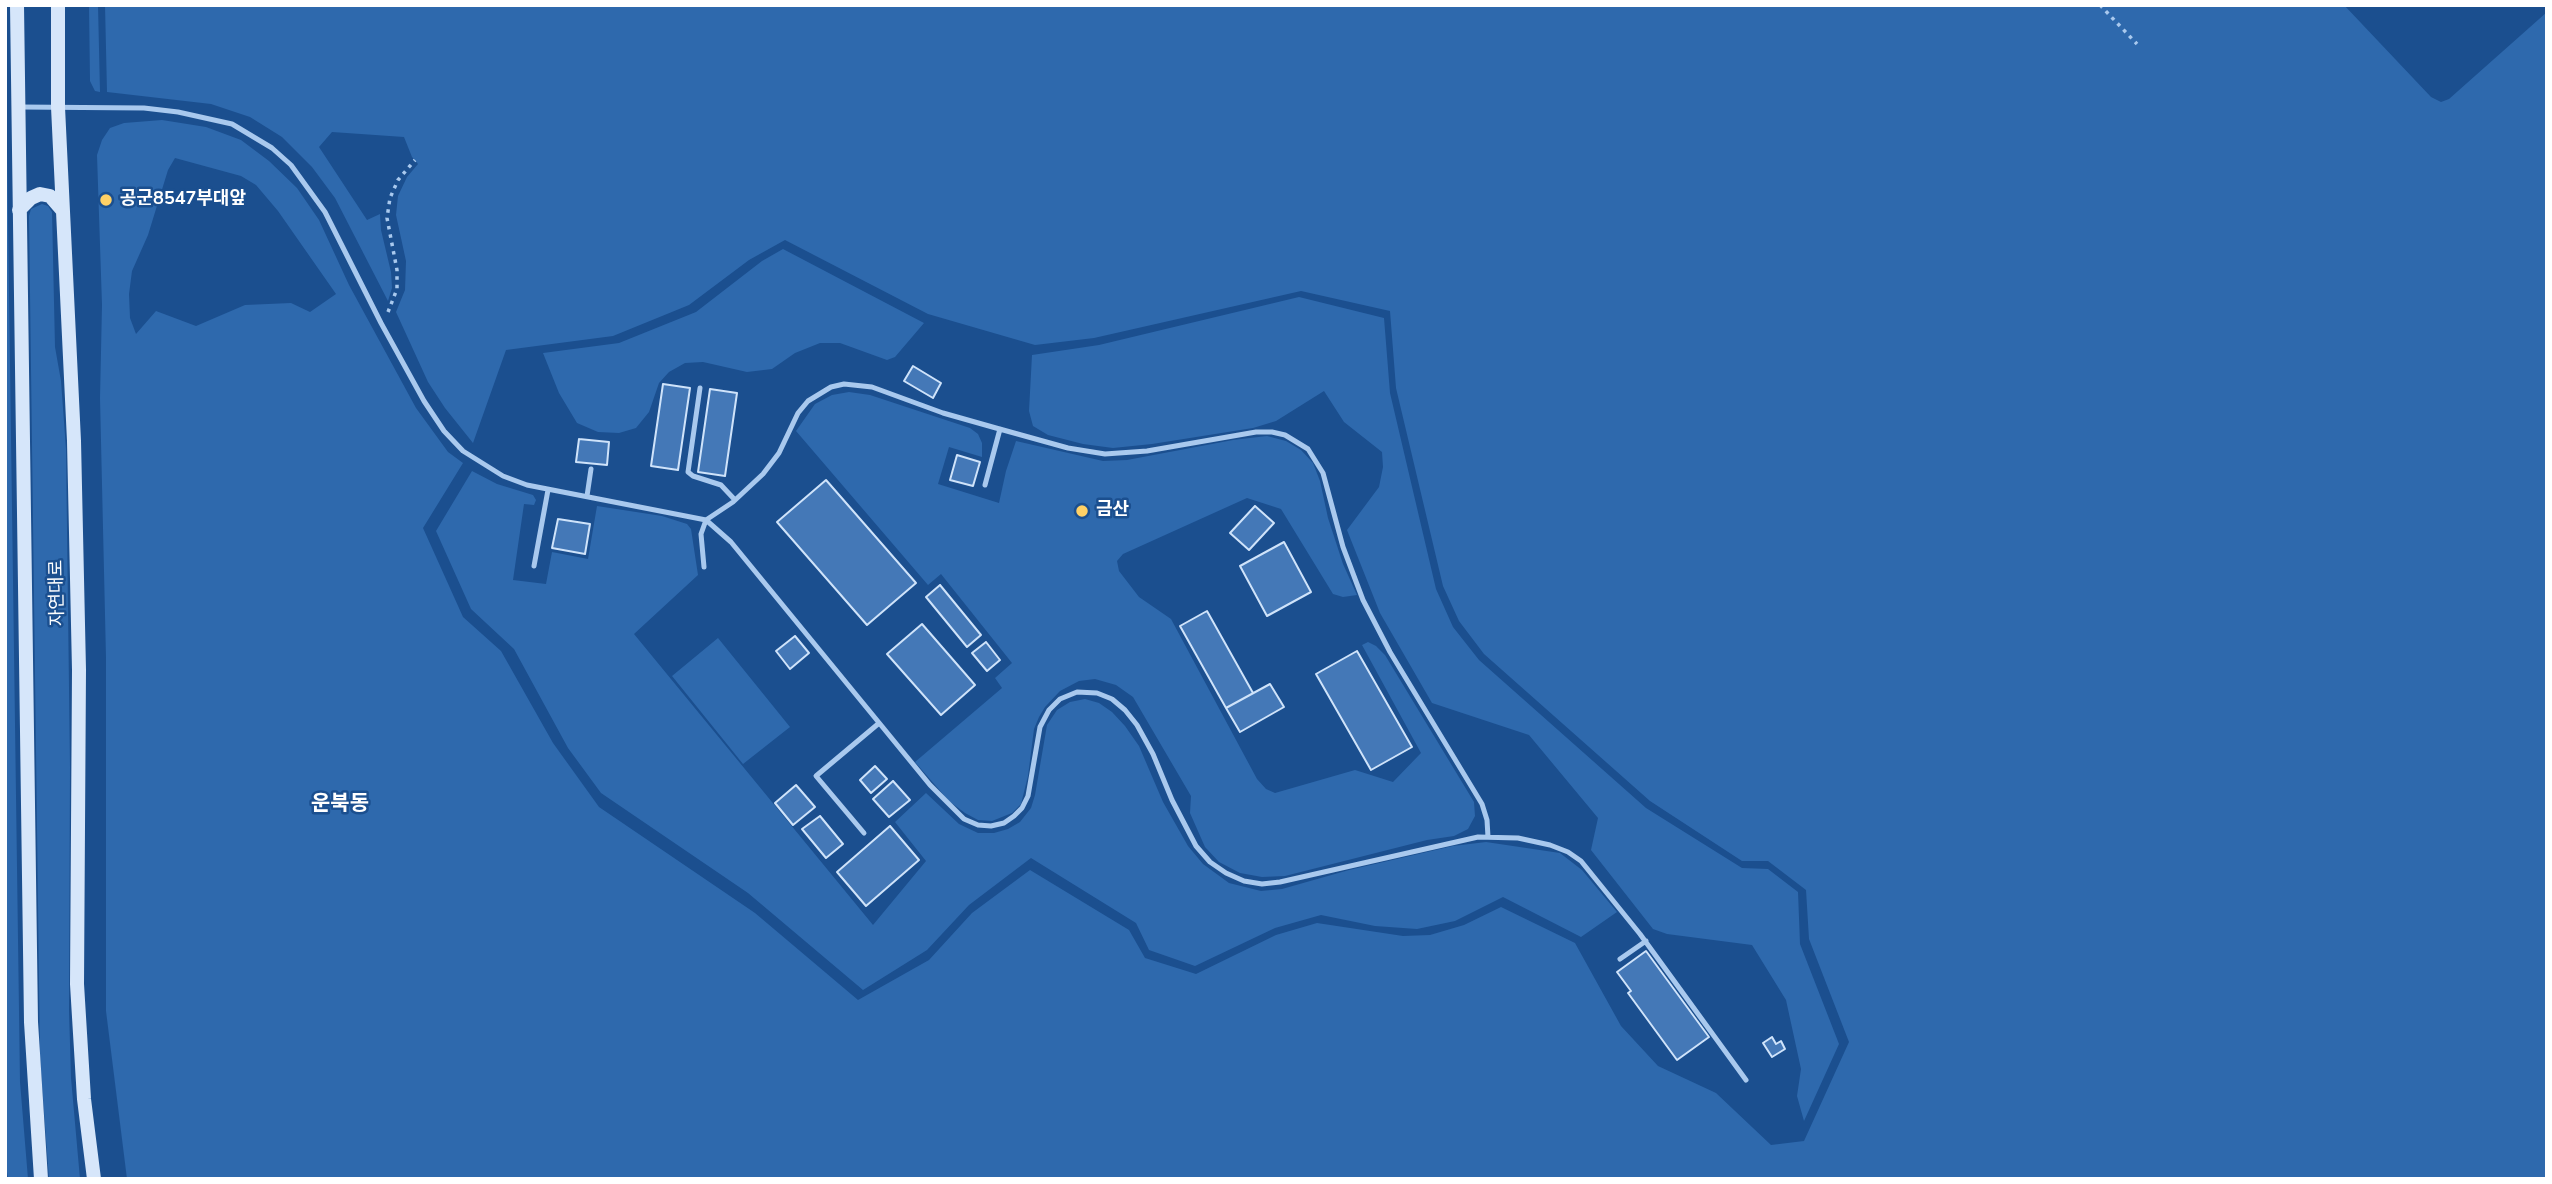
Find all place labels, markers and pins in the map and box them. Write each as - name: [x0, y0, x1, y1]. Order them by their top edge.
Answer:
- place label: 공군8547부대앞: [120, 189, 246, 211]
- marker: 공군8547부대앞: [98, 192, 114, 208]
- place label: 금산: [1096, 500, 1129, 522]
- marker: 금산: [1074, 503, 1090, 519]

